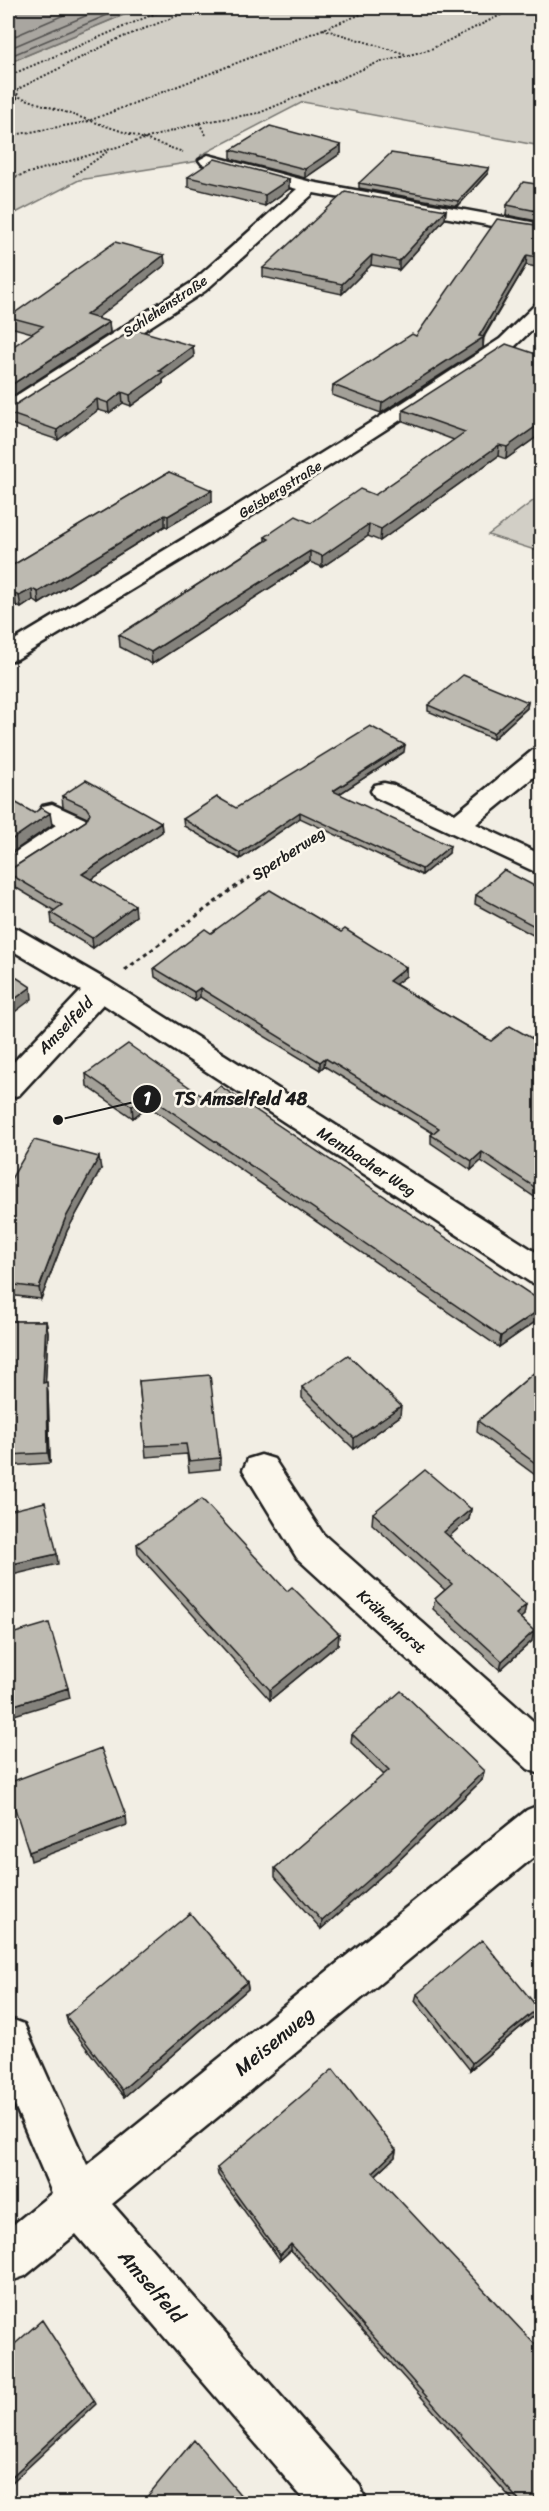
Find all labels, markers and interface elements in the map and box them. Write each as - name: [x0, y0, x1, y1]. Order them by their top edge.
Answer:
- street label: Schlehenstraße: [118, 269, 213, 344]
- street label: Geisbergstraße: [233, 454, 327, 525]
- street label: Sperberweg: [245, 819, 331, 888]
- street label: Amselfeld: [29, 989, 102, 1062]
- callout: TS Amselfeld 48: [132, 1081, 319, 1117]
- text: 1: [143, 1083, 151, 1115]
- text: TS Amselfeld 48: [175, 1083, 308, 1115]
- street label: Membacher Weg: [311, 1118, 422, 1205]
- street label: Krähenhorst: [350, 1582, 433, 1661]
- street label: Meisenweg: [226, 1998, 323, 2085]
- street label: Amselfeld: [109, 2240, 195, 2333]

